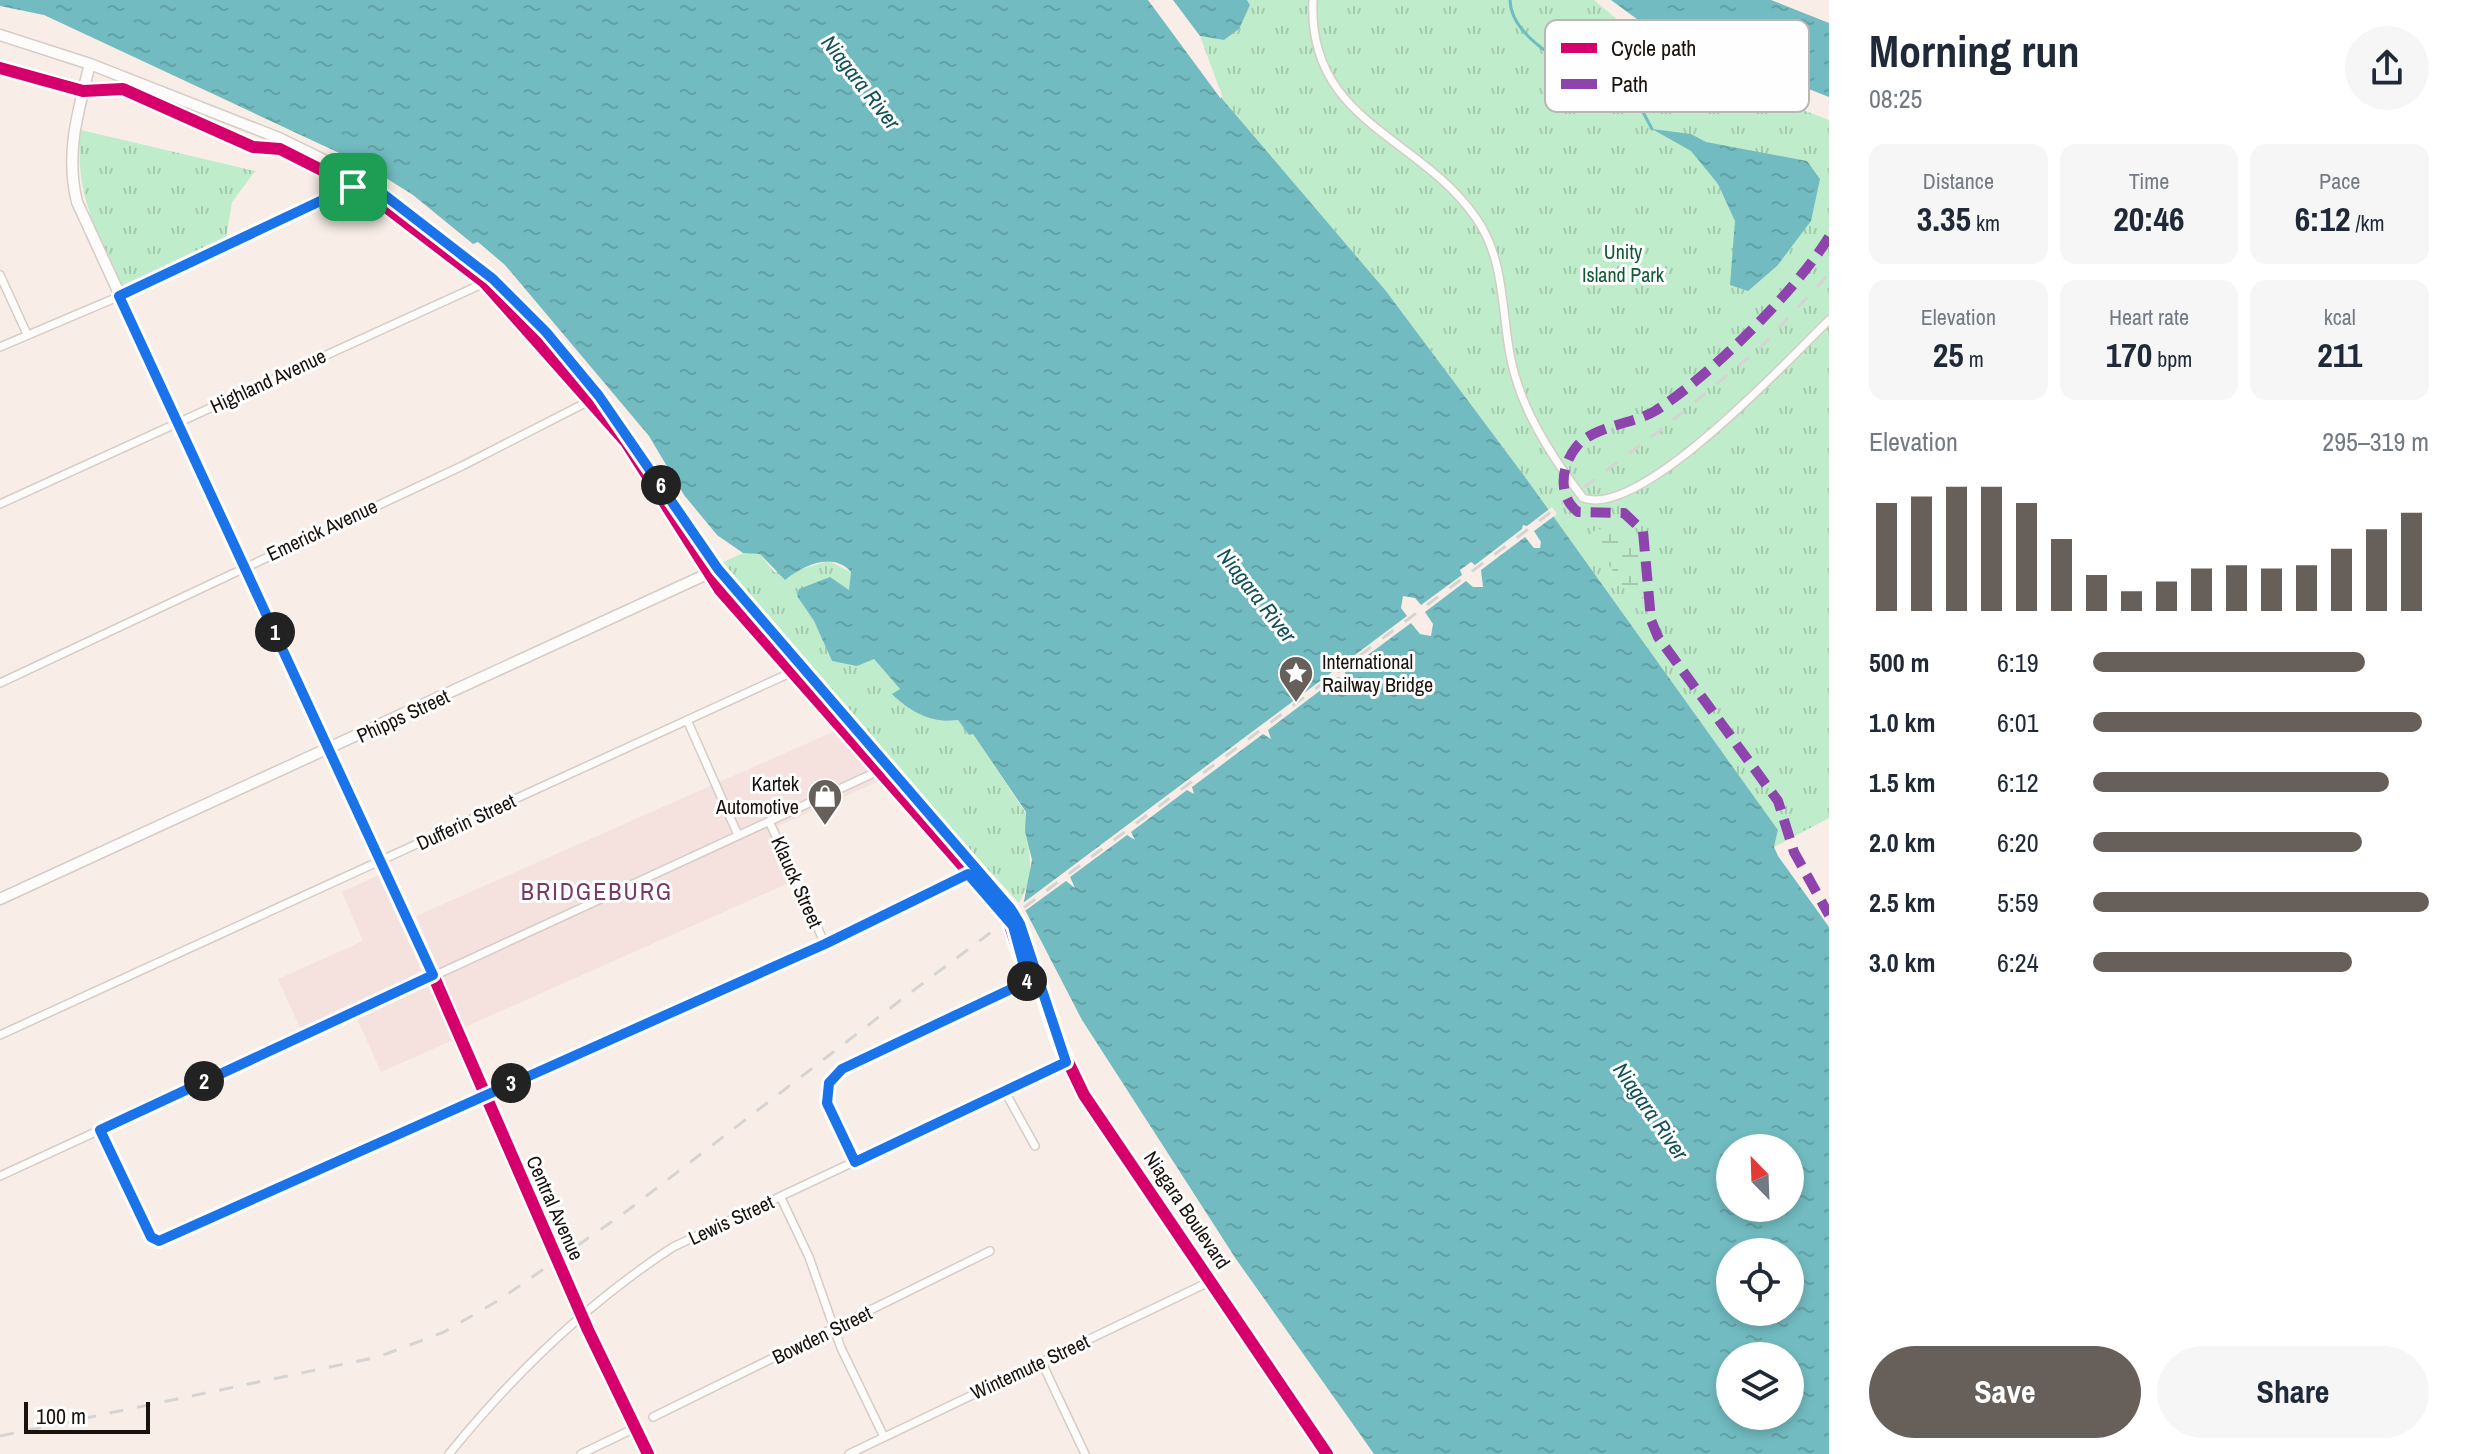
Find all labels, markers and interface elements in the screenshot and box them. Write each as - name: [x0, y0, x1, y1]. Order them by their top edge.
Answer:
- legend: [1545, 20, 1809, 112]
- text: Morning run: [1869, 21, 2079, 81]
- button: share: [2345, 26, 2429, 110]
- water label: Niagara River: [815, 29, 908, 136]
- text: Cycle path: [1611, 33, 1696, 63]
- text: Path: [1611, 69, 1648, 99]
- text: 08:25: [1869, 81, 1922, 116]
- pin: [319, 153, 387, 221]
- icon: arrive: [331, 165, 375, 209]
- text: Distance: [1923, 166, 1994, 196]
- text: Time: [2129, 166, 2169, 196]
- text: Pace: [2319, 166, 2360, 196]
- text: 3.35: [1917, 196, 1971, 242]
- text: 20:46: [2113, 196, 2185, 242]
- text: 6:12: [2295, 196, 2351, 242]
- text: km: [1971, 208, 2000, 238]
- text: /km: [2351, 208, 2385, 238]
- park label: Unity Island Park: [1582, 238, 1665, 288]
- text: Elevation: [1921, 302, 1996, 332]
- text: Heart rate: [2109, 302, 2189, 332]
- text: kcal: [2324, 302, 2356, 332]
- text: 25: [1933, 332, 1964, 378]
- text: 170: [2106, 332, 2152, 378]
- text: 211: [2317, 332, 2362, 378]
- street label: Highland Avenue: [206, 342, 330, 419]
- text: m: [1964, 344, 1984, 374]
- text: bpm: [2152, 344, 2192, 374]
- text: Elevation: [1869, 424, 1958, 459]
- text: 295–319 m: [2322, 424, 2429, 459]
- pin: 6: [641, 465, 681, 505]
- text: 6: [656, 470, 666, 500]
- street label: Emerick Avenue: [262, 492, 381, 567]
- water label: Niagara River: [1211, 542, 1304, 649]
- pin: 1: [255, 612, 295, 652]
- text: 1: [270, 617, 280, 647]
- text: 500 m: [1869, 645, 1929, 680]
- text: 6:19: [1997, 645, 2039, 680]
- place label: International Railway Bridge: [1322, 648, 1433, 698]
- place icon: International Railway Bridge: [1277, 654, 1315, 704]
- street label: Phipps Street: [352, 682, 454, 749]
- text: 1.0 km: [1869, 705, 1935, 740]
- text: 6:01: [1997, 705, 2039, 740]
- text: 1.5 km: [1869, 765, 1935, 800]
- text: 6:12: [1997, 765, 2039, 800]
- place label: Kartek Automotive: [715, 770, 800, 820]
- shop icon: Kartek Automotive: [806, 777, 844, 827]
- street label: Dufferin Street: [412, 787, 520, 856]
- text: 2.0 km: [1869, 825, 1935, 860]
- text: 6:20: [1997, 825, 2039, 860]
- street label: Klauck Street: [765, 832, 830, 932]
- district label: BRIDGEBURG: [521, 875, 673, 907]
- text: 2.5 km: [1869, 885, 1935, 920]
- text: 5:59: [1997, 885, 2039, 920]
- text: 3.0 km: [1869, 945, 1935, 980]
- text: 6:24: [1997, 945, 2039, 980]
- pin: 4: [1007, 961, 1047, 1001]
- text: 4: [1022, 966, 1032, 996]
- water label: Niagara River: [1607, 1056, 1696, 1166]
- pin: 2: [184, 1061, 224, 1101]
- pin: 3: [491, 1063, 531, 1103]
- text: 2: [199, 1066, 209, 1096]
- text: 3: [506, 1068, 516, 1098]
- north arrow: [1716, 1134, 1804, 1222]
- map controls: [1716, 1134, 1804, 1430]
- street label: Niagara Boulevard: [1138, 1145, 1237, 1274]
- street label: Central Avenue: [520, 1151, 591, 1264]
- street label: Lewis Street: [684, 1188, 778, 1251]
- button: locate: [1716, 1238, 1804, 1326]
- street label: Bowden Street: [768, 1299, 876, 1370]
- street label: Wintemute Street: [966, 1327, 1094, 1406]
- button: layers: [1716, 1342, 1804, 1430]
- button: Save: [1869, 1346, 2141, 1438]
- button: Share: [2157, 1346, 2429, 1438]
- scale bar: [24, 1398, 150, 1434]
- text: 100 m: [36, 1401, 86, 1431]

